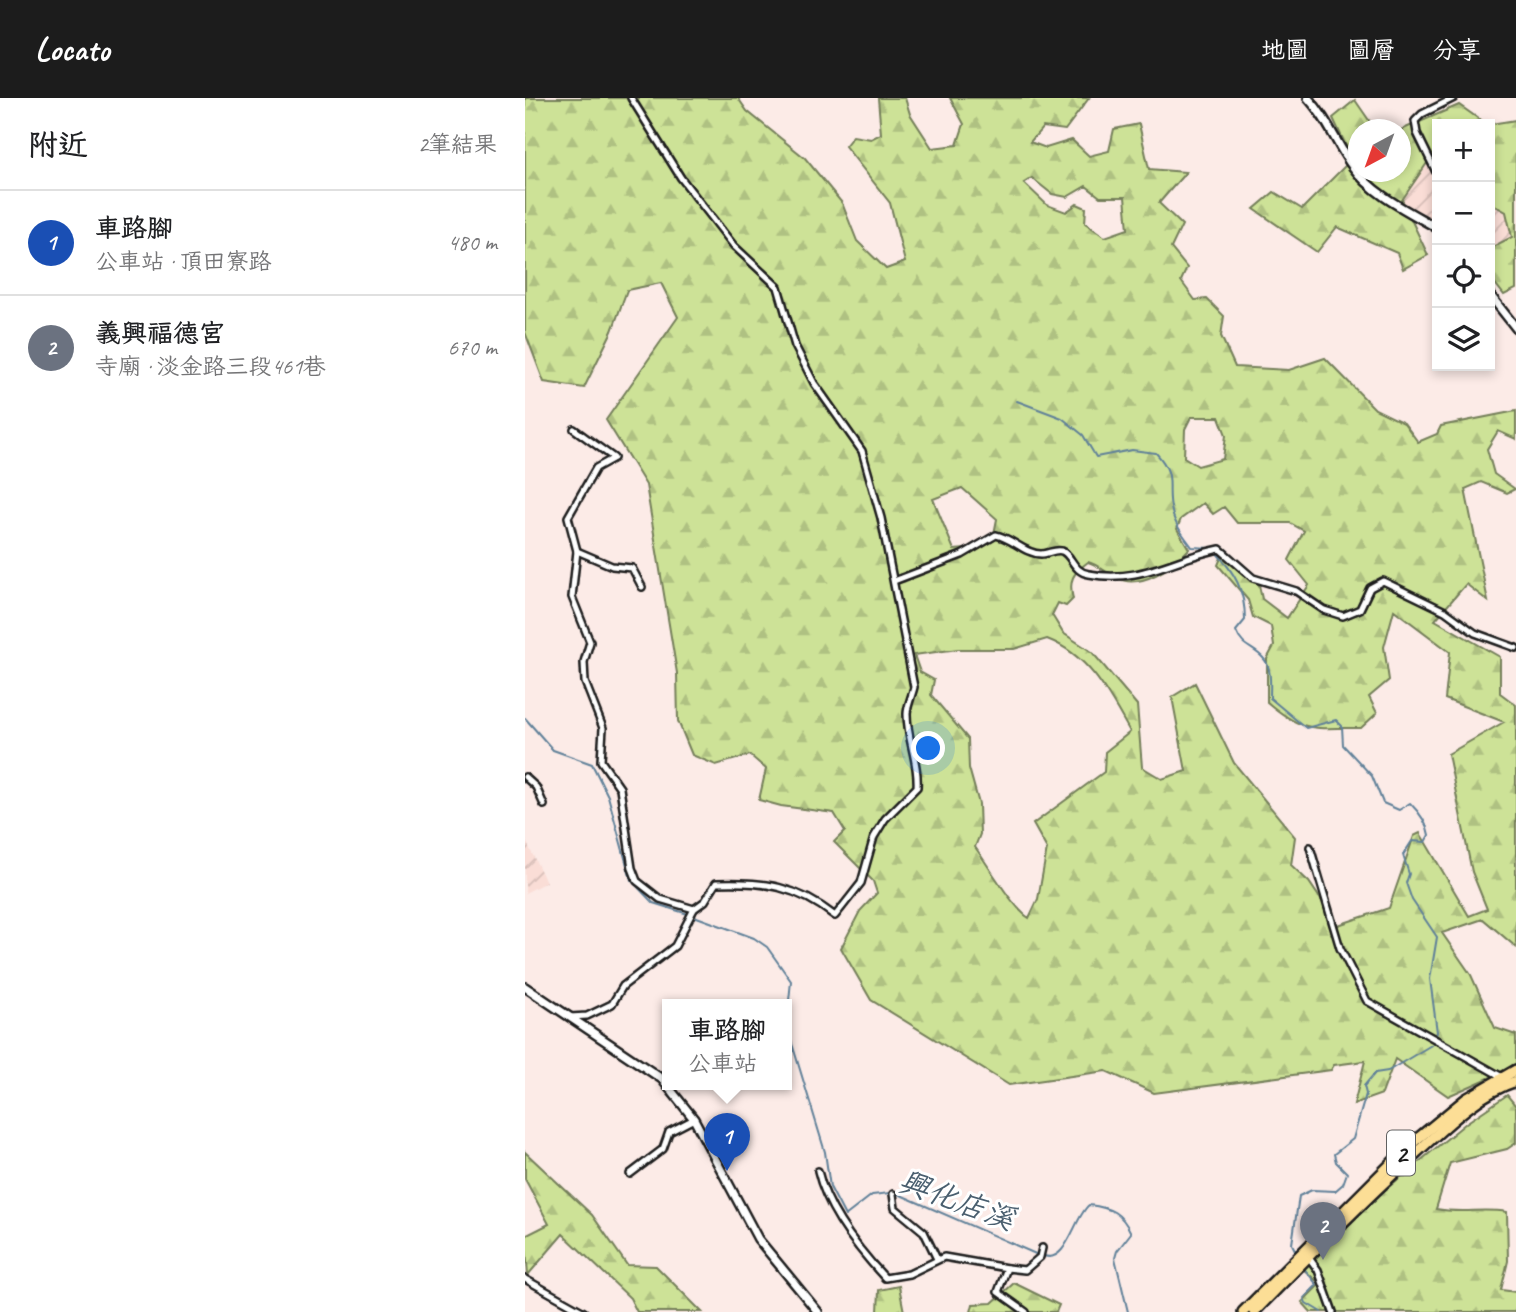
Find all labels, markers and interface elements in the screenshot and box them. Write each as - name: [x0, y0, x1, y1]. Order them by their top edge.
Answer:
- text: Locato: [35, 28, 109, 70]
- text: 地圖: [1261, 35, 1309, 65]
- text: 圖層: [1347, 35, 1395, 65]
- text: 分享: [1433, 35, 1481, 65]
- north arrow: [1348, 119, 1411, 182]
- map controls: [1432, 119, 1495, 371]
- button: +: [1432, 119, 1495, 182]
- text: 附近: [28, 126, 88, 164]
- text: 2筆結果: [418, 130, 497, 159]
- button: −: [1432, 182, 1495, 245]
- text: 車路腳: [95, 212, 173, 245]
- text: 1: [46, 228, 56, 257]
- text: 480 m: [448, 228, 497, 257]
- button: locate: [1432, 245, 1495, 308]
- text: 公車站 · 頂田寮路: [95, 247, 271, 276]
- button: layers: [1432, 308, 1495, 371]
- text: 義興福德宮: [95, 317, 225, 350]
- text: 2: [46, 333, 56, 362]
- text: 670 m: [448, 333, 497, 362]
- text: 寺廟 · 淡金路三段461巷: [95, 352, 325, 381]
- your location: [911, 731, 945, 765]
- popup: [662, 999, 792, 1090]
- text: 車路腳: [688, 1014, 766, 1047]
- text: 公車站: [688, 1049, 757, 1078]
- pin: 1: [704, 1113, 750, 1171]
- road number: 2: [1387, 1130, 1415, 1176]
- water label: 興化店溪: [894, 1162, 1022, 1239]
- pin: 2: [1300, 1202, 1346, 1260]

